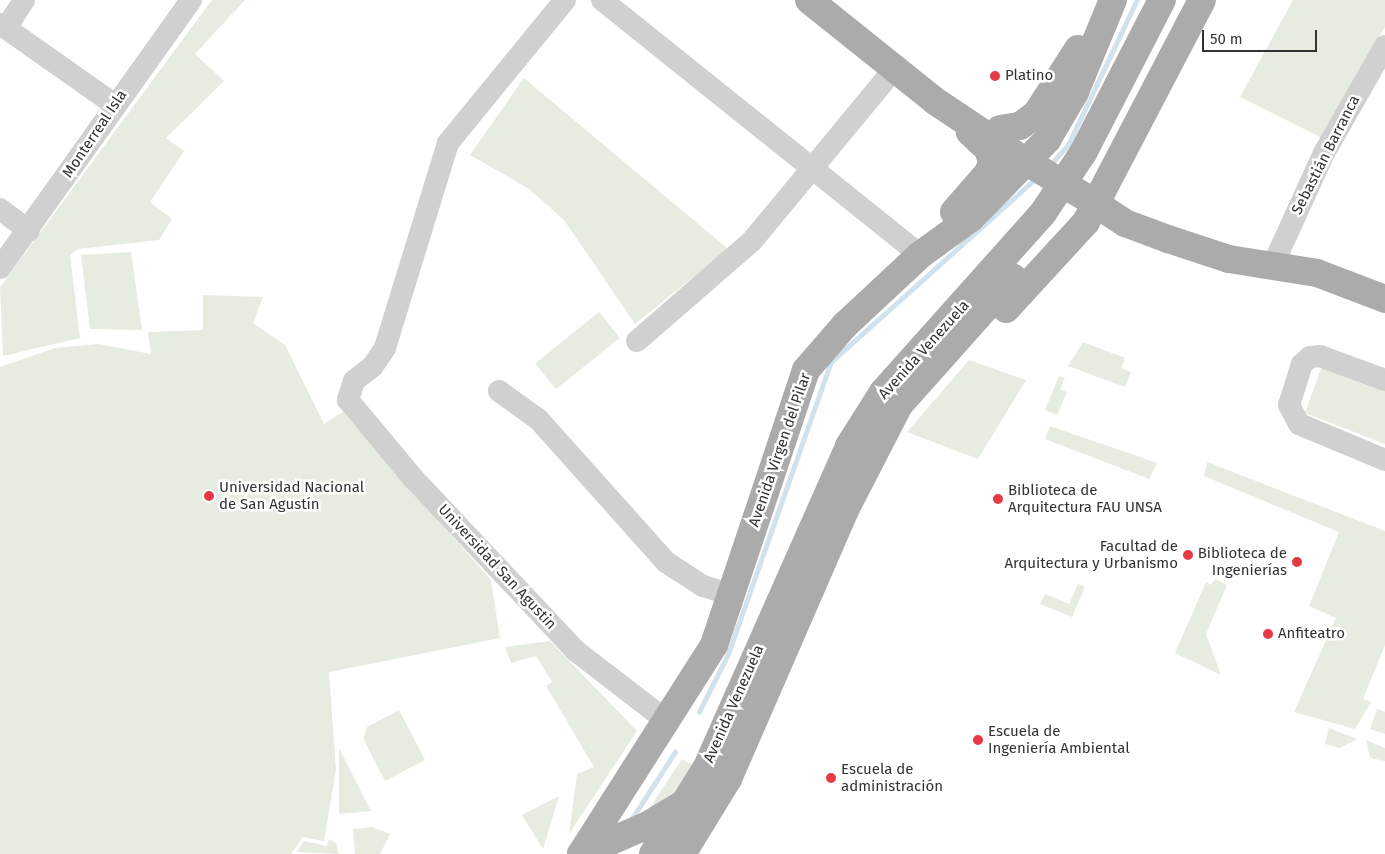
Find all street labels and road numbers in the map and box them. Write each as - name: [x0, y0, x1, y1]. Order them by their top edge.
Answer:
- street label: Monterreal Isla: [59, 87, 131, 181]
- street label: Sebastián Barranca: [1288, 92, 1364, 218]
- street label: Avenida Venezuela: [875, 297, 973, 403]
- street label: Avenida Virgen del Pilar: [745, 371, 815, 529]
- street label: Universidad San Agustin: [434, 501, 560, 633]
- street label: Avenida Venezuela: [700, 642, 768, 766]

